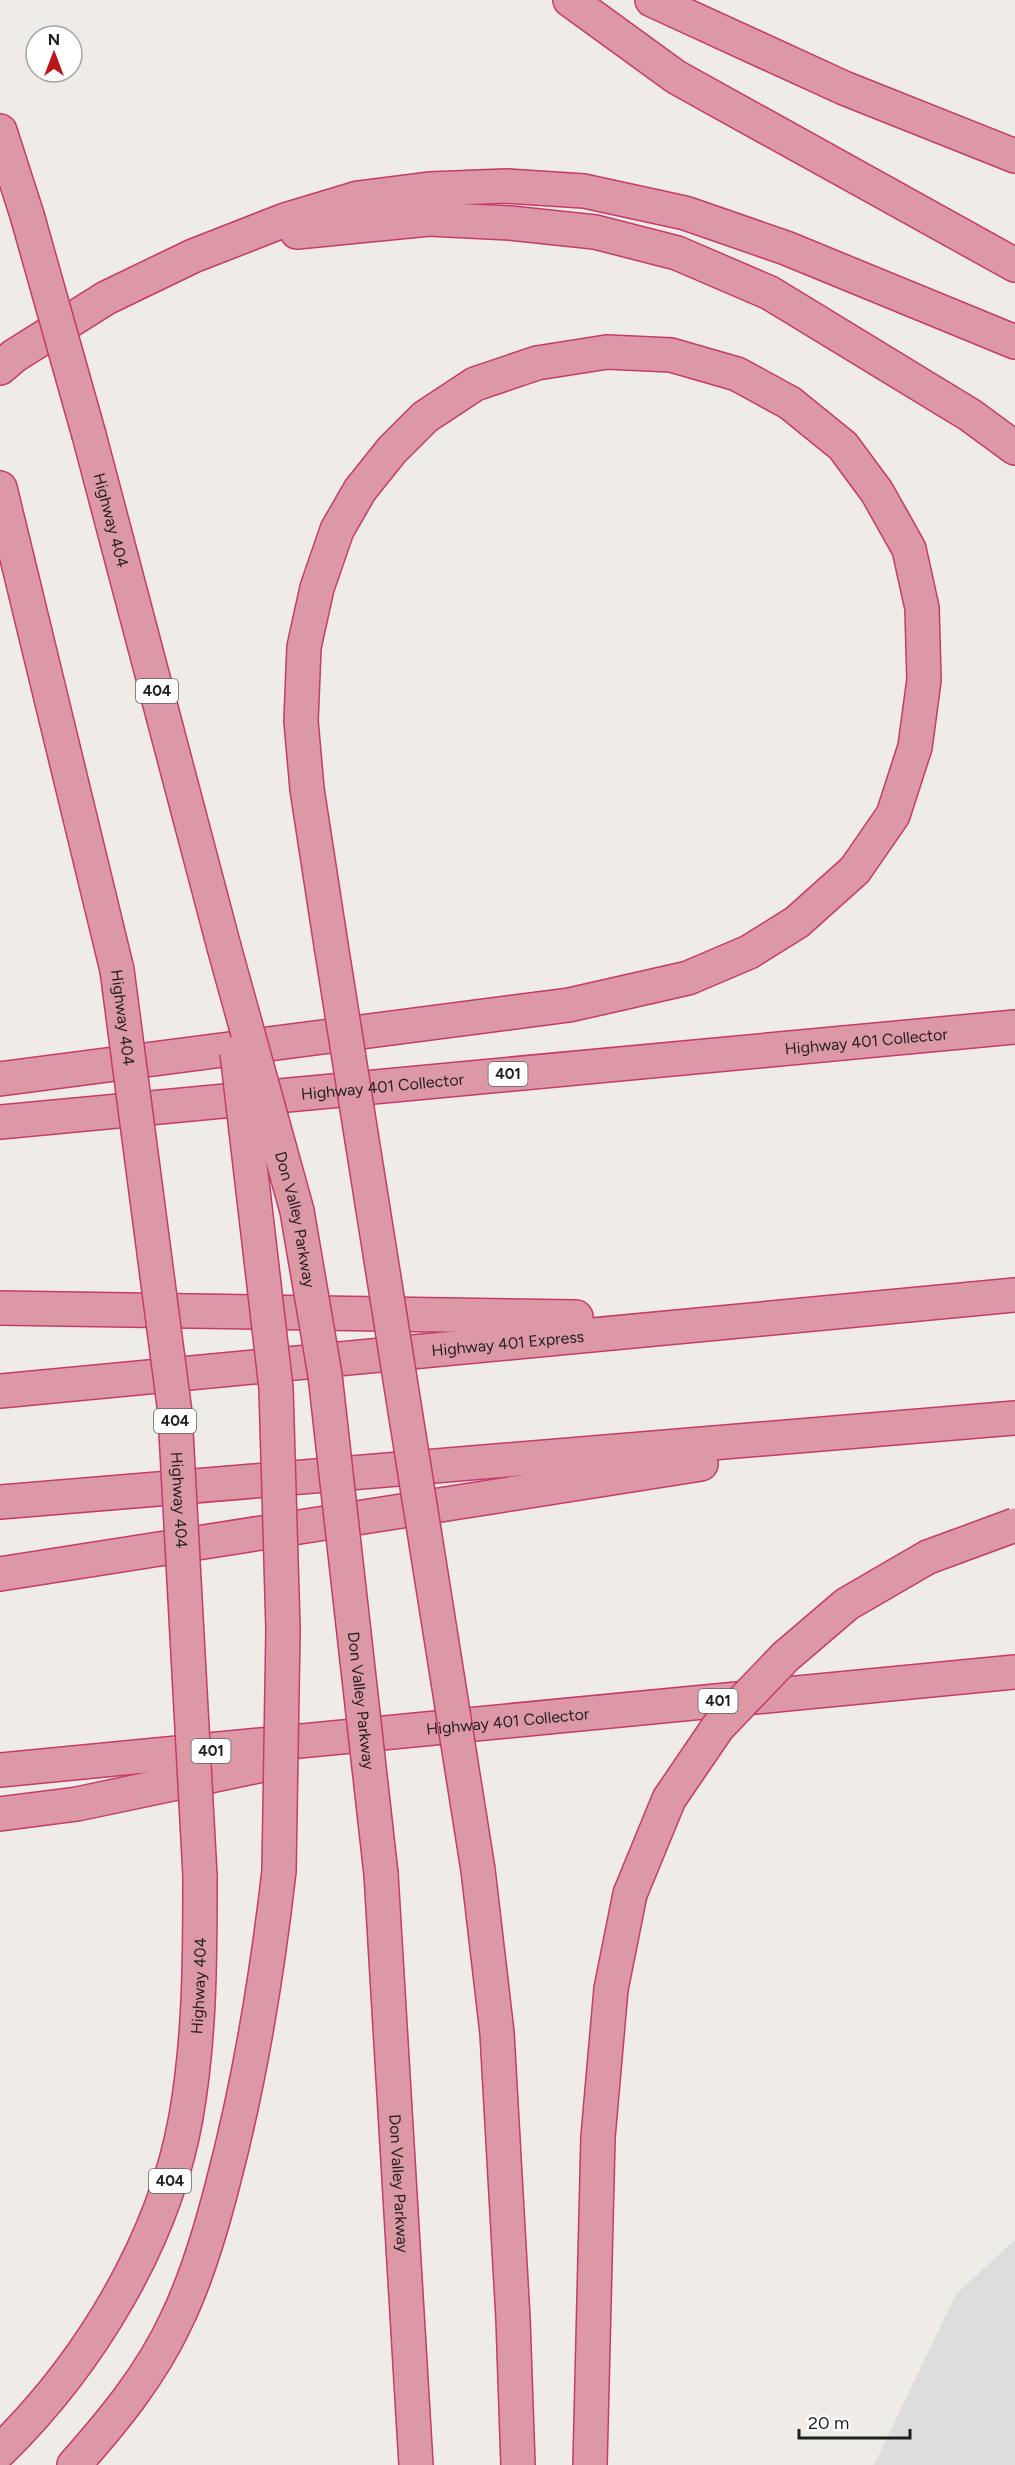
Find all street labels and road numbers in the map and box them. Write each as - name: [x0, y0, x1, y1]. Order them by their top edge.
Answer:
- street label: Highway 404: [90, 471, 133, 569]
- road number: 404: [136, 679, 178, 703]
- street label: Highway 404: [108, 968, 139, 1067]
- street label: Highway 401 Collector: [784, 1024, 949, 1058]
- road number: 401: [488, 1062, 528, 1086]
- street label: Highway 401 Collector: [300, 1069, 465, 1103]
- street label: Don Valley Parkway: [271, 1149, 320, 1290]
- street label: Highway 401 Express: [431, 1326, 585, 1360]
- road number: 404: [154, 1409, 196, 1433]
- street label: Highway 404: [168, 1451, 192, 1549]
- street label: Don Valley Parkway: [344, 1631, 379, 1771]
- road number: 401: [698, 1689, 738, 1713]
- street label: Highway 401 Collector: [425, 1704, 591, 1738]
- road number: 401: [192, 1739, 230, 1763]
- street label: Highway 404: [187, 1937, 209, 2035]
- street label: Don Valley Parkway: [386, 2113, 413, 2254]
- road number: 404: [149, 2169, 191, 2193]

